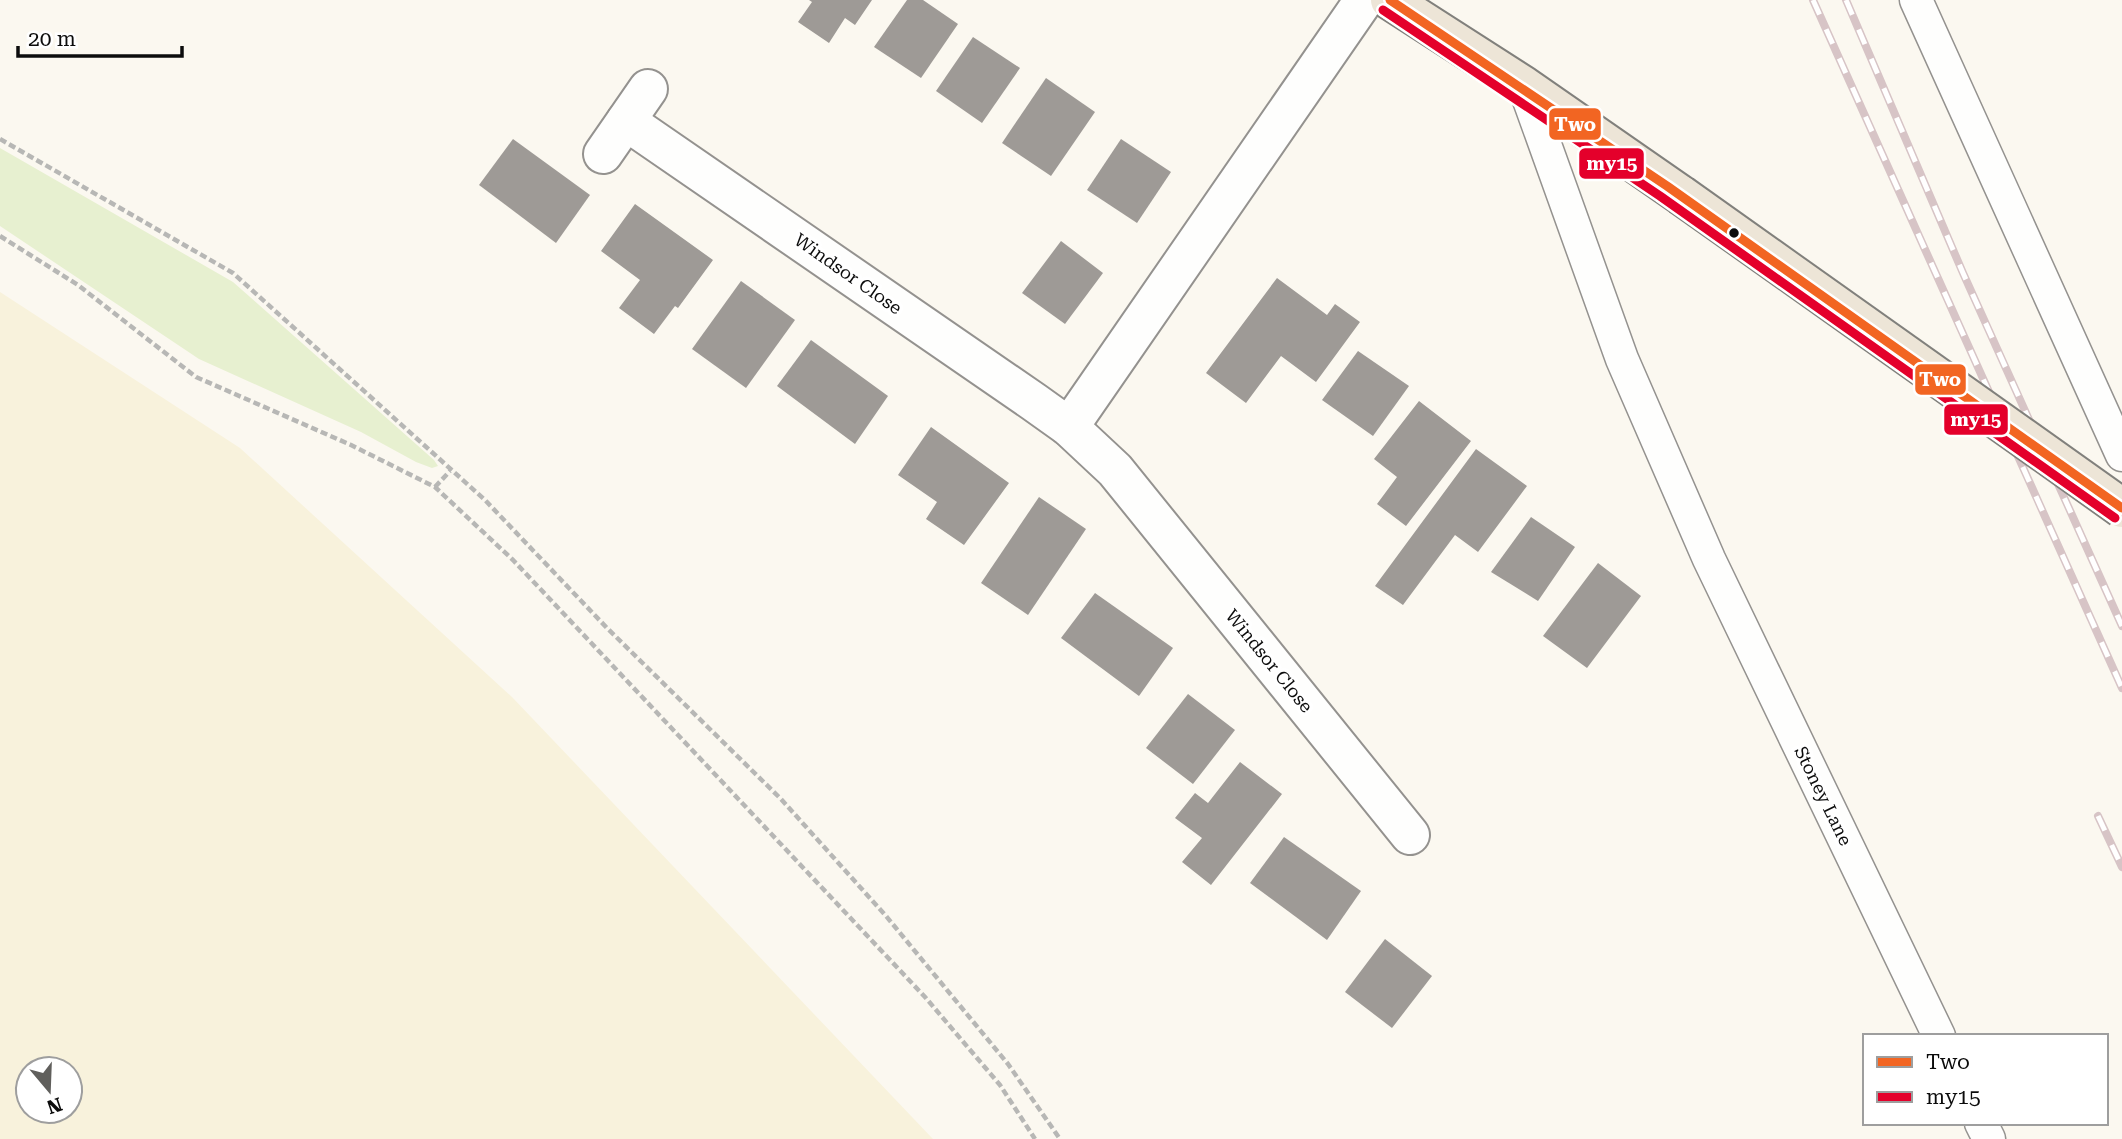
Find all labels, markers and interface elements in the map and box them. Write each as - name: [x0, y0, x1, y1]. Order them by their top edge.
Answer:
- scale bar: [18, 14, 182, 58]
- text: 20 m: [28, 27, 76, 51]
- line badge: Two: [1548, 107, 1602, 141]
- text: Two: [1554, 113, 1596, 136]
- line badge: my15: [1578, 147, 1645, 180]
- text: my15: [1587, 152, 1638, 175]
- unlabelled marker: [1727, 226, 1741, 240]
- street label: Windsor Close: [790, 229, 906, 319]
- line badge: Two: [1914, 363, 1967, 396]
- text: Two: [1919, 368, 1961, 391]
- line badge: my15: [1943, 403, 2009, 436]
- text: my15: [1951, 408, 2002, 431]
- street label: Windsor Close: [1221, 605, 1317, 717]
- street label: Stoney Lane: [1790, 743, 1857, 849]
- legend: [1863, 1034, 2108, 1125]
- text: Two: [1926, 1050, 1970, 1074]
- north arrow: [14, 1055, 84, 1125]
- text: my15: [1926, 1085, 1981, 1109]
- text: N: [43, 1092, 65, 1119]

